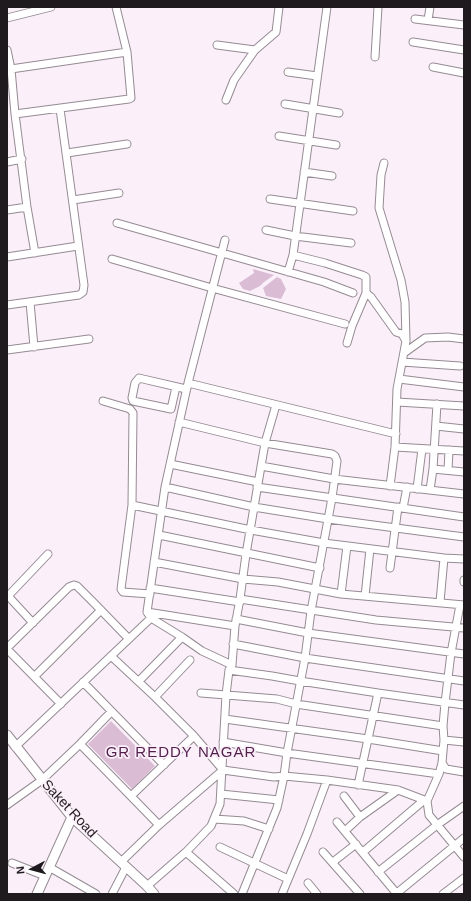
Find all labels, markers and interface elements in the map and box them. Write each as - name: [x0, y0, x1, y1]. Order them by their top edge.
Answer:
- district label: GR REDDY NAGAR: [106, 744, 256, 762]
- street label: Saket Road: [38, 777, 100, 841]
- north arrow: [12, 849, 52, 889]
- text: N: [14, 866, 26, 875]

